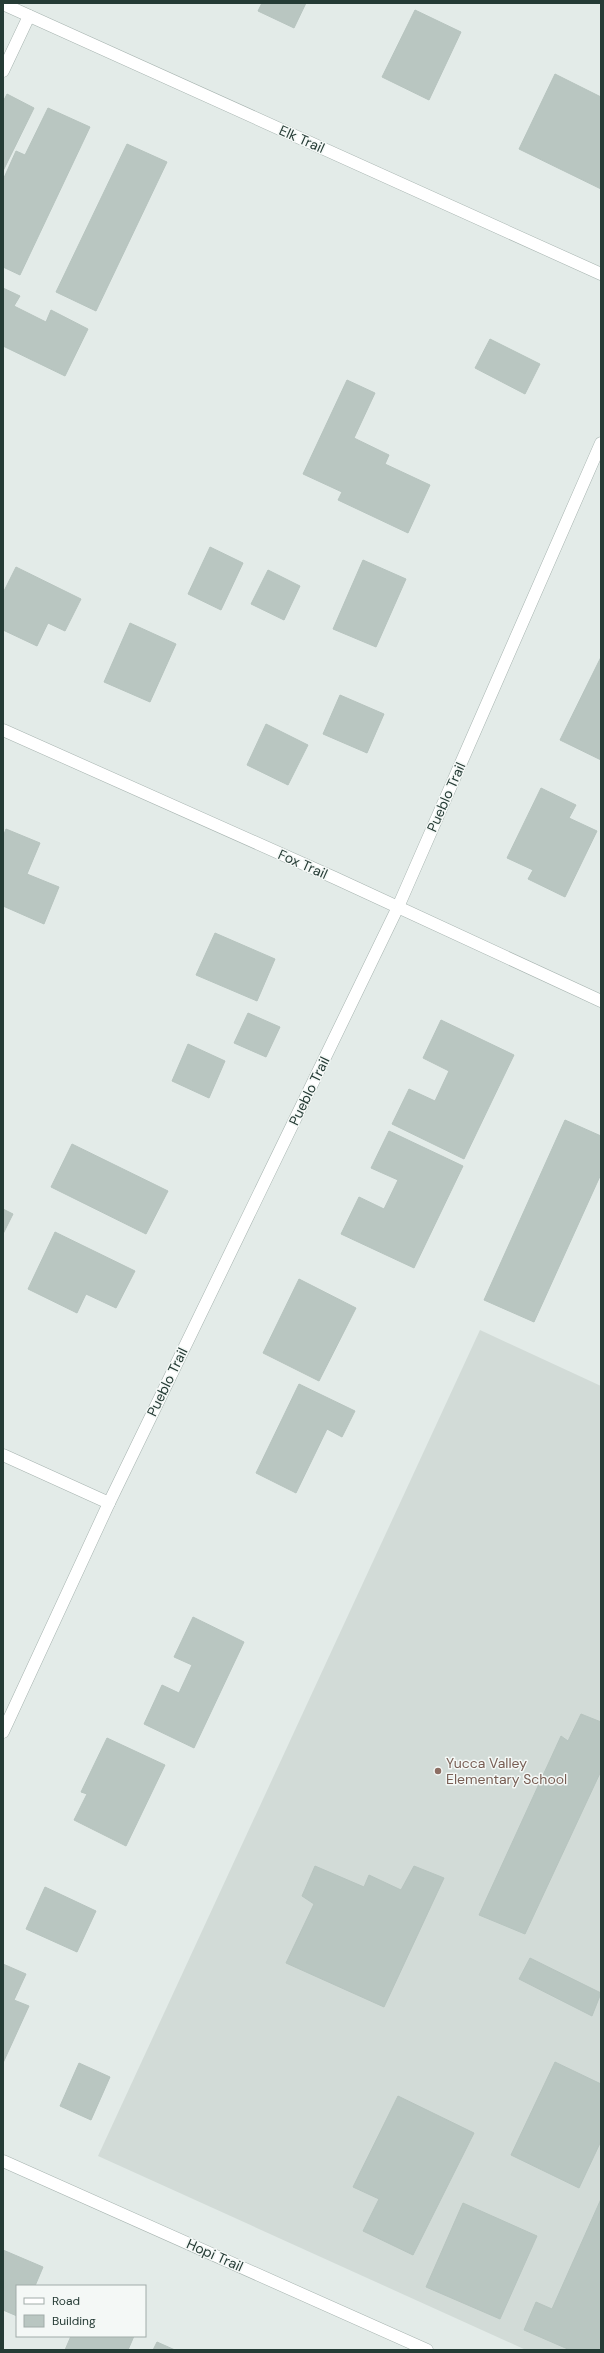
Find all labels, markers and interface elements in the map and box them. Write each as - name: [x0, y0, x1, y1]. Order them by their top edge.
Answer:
- street label: Elk Trail: [276, 121, 328, 157]
- street label: Pueblo Trail: [423, 759, 469, 835]
- street label: Fox Trail: [275, 845, 331, 883]
- street label: Pueblo Trail: [285, 1054, 333, 1128]
- street label: Pueblo Trail: [143, 1345, 191, 1419]
- place label: Yucca Valley Elementary School: [446, 1754, 567, 1788]
- marker: Yucca Valley Elementary School: [433, 1766, 443, 1776]
- street label: Hopi Trail: [184, 2235, 246, 2275]
- legend: [16, 2285, 146, 2337]
- text: Road: [52, 2293, 80, 2309]
- text: Building: [52, 2313, 96, 2329]

